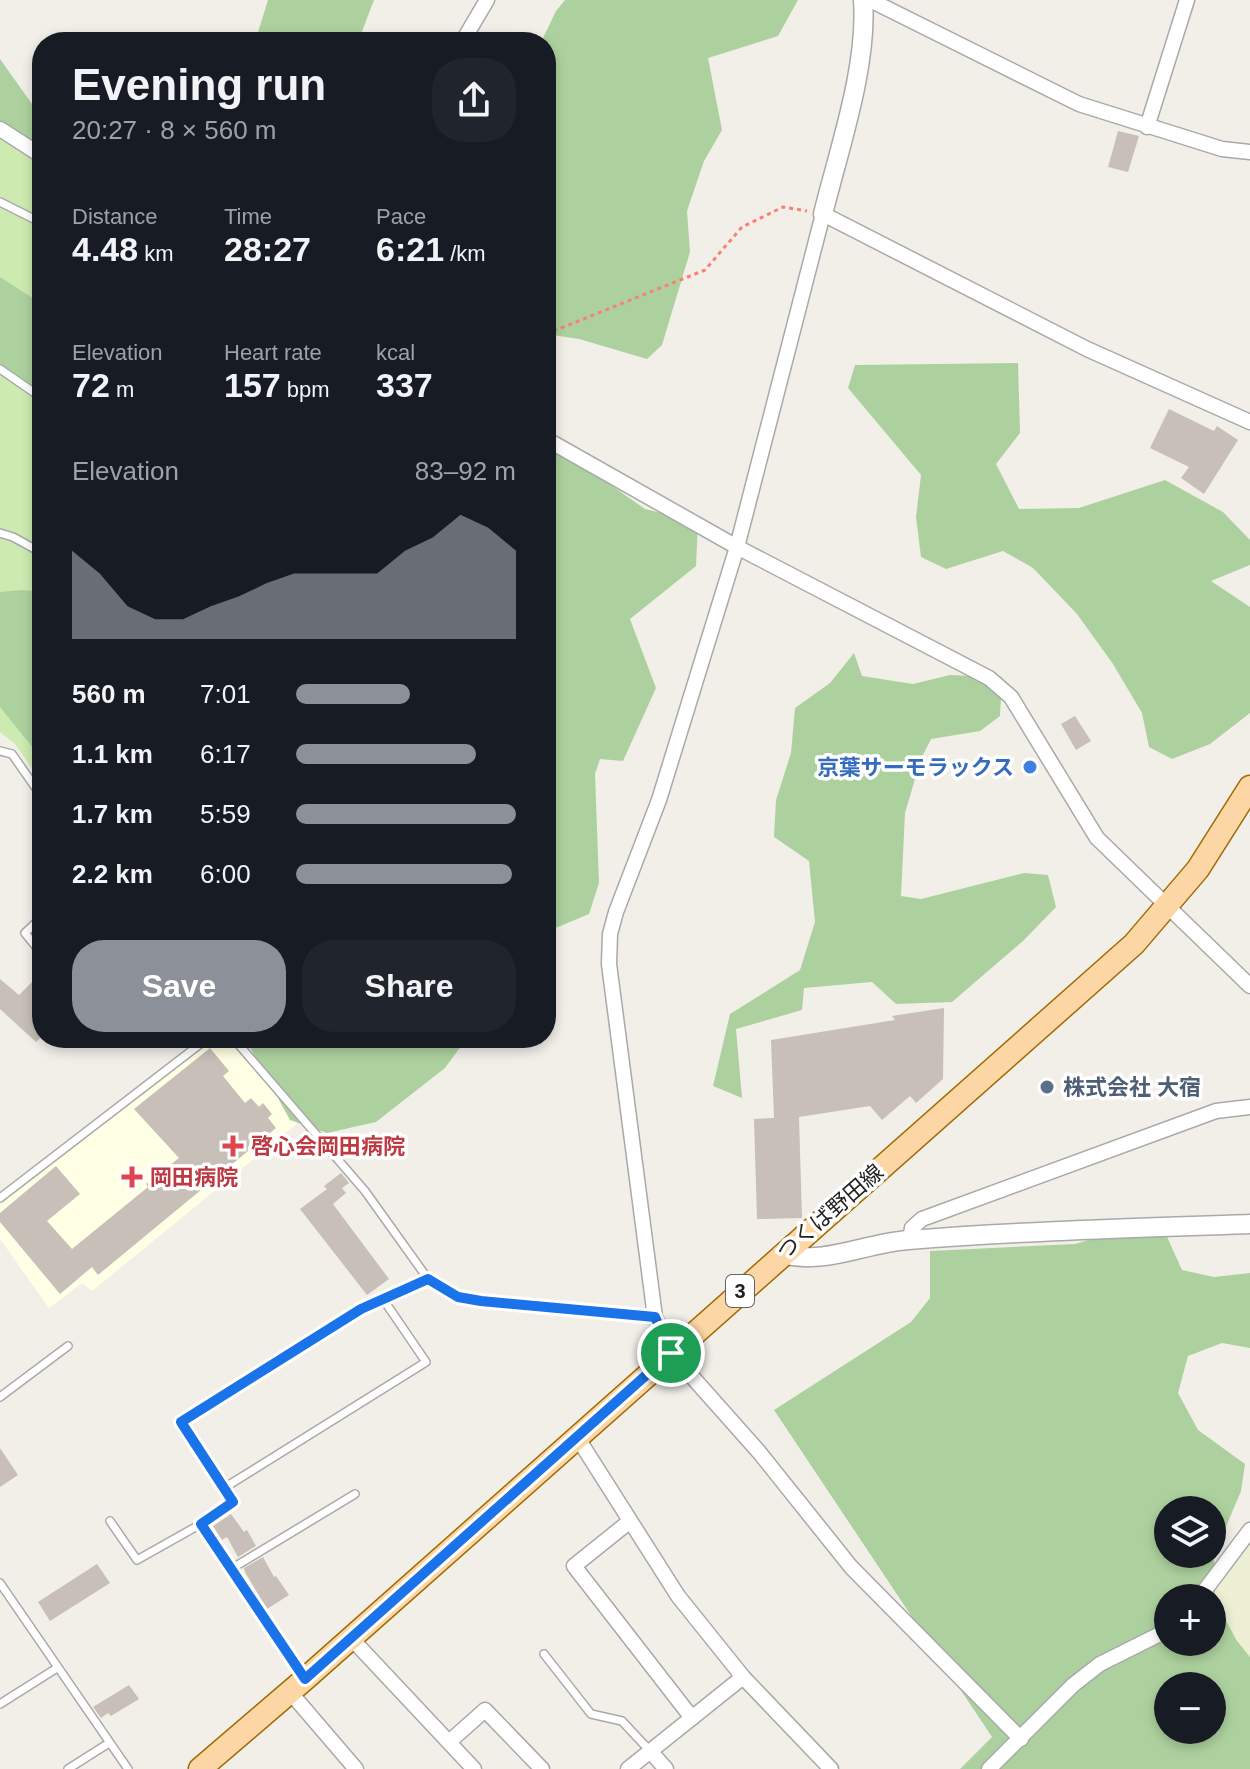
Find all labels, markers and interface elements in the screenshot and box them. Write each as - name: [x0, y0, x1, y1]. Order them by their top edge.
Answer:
- button: share: [432, 58, 516, 142]
- text: Evening run: [72, 60, 326, 109]
- text: 20:27 · 8 × 560 m: [72, 115, 277, 145]
- text: Distance: [72, 204, 158, 229]
- text: Time: [224, 204, 272, 229]
- text: Pace: [376, 204, 426, 229]
- text: 4.48: [72, 230, 138, 268]
- text: 28:27: [224, 230, 311, 268]
- text: 6:21: [376, 230, 444, 268]
- text: km: [138, 241, 174, 266]
- text: /km: [444, 241, 486, 266]
- text: Elevation: [72, 340, 163, 365]
- text: Heart rate: [224, 340, 322, 365]
- text: kcal: [376, 340, 415, 365]
- text: 72: [72, 366, 110, 404]
- text: 157: [224, 366, 281, 404]
- text: 337: [376, 366, 433, 404]
- text: m: [110, 377, 134, 402]
- text: bpm: [281, 377, 330, 402]
- text: Elevation: [72, 456, 179, 486]
- text: 83–92 m: [415, 456, 516, 486]
- text: 560 m: [72, 679, 146, 709]
- text: 7:01: [200, 679, 251, 709]
- text: 1.1 km: [72, 739, 153, 769]
- text: 6:17: [200, 739, 251, 769]
- place label: 京葉サーモラックス: [817, 755, 1014, 780]
- marker: 京葉サーモラックス: [1021, 758, 1039, 776]
- text: 1.7 km: [72, 799, 153, 829]
- text: 5:59: [200, 799, 251, 829]
- text: 2.2 km: [72, 859, 153, 889]
- text: 6:00: [200, 859, 251, 889]
- button: Save: [72, 940, 286, 1032]
- button: Share: [302, 940, 516, 1032]
- place label: 株式会社 大宿: [1063, 1075, 1201, 1100]
- marker: 株式会社 大宿: [1038, 1078, 1056, 1096]
- place label: 啓心会岡田病院: [251, 1134, 405, 1159]
- marker: 啓心会岡田病院: [222, 1135, 244, 1157]
- street label: つくば野田線: [772, 1159, 888, 1265]
- place label: 岡田病院: [150, 1165, 238, 1190]
- marker: 岡田病院: [121, 1166, 143, 1188]
- road number: 3: [726, 1275, 754, 1307]
- pin: [637, 1319, 705, 1387]
- icon: arrive: [649, 1331, 693, 1375]
- map controls: [1154, 1496, 1226, 1744]
- button: layers: [1154, 1496, 1226, 1568]
- button: +: [1154, 1584, 1226, 1656]
- button: −: [1154, 1672, 1226, 1744]

